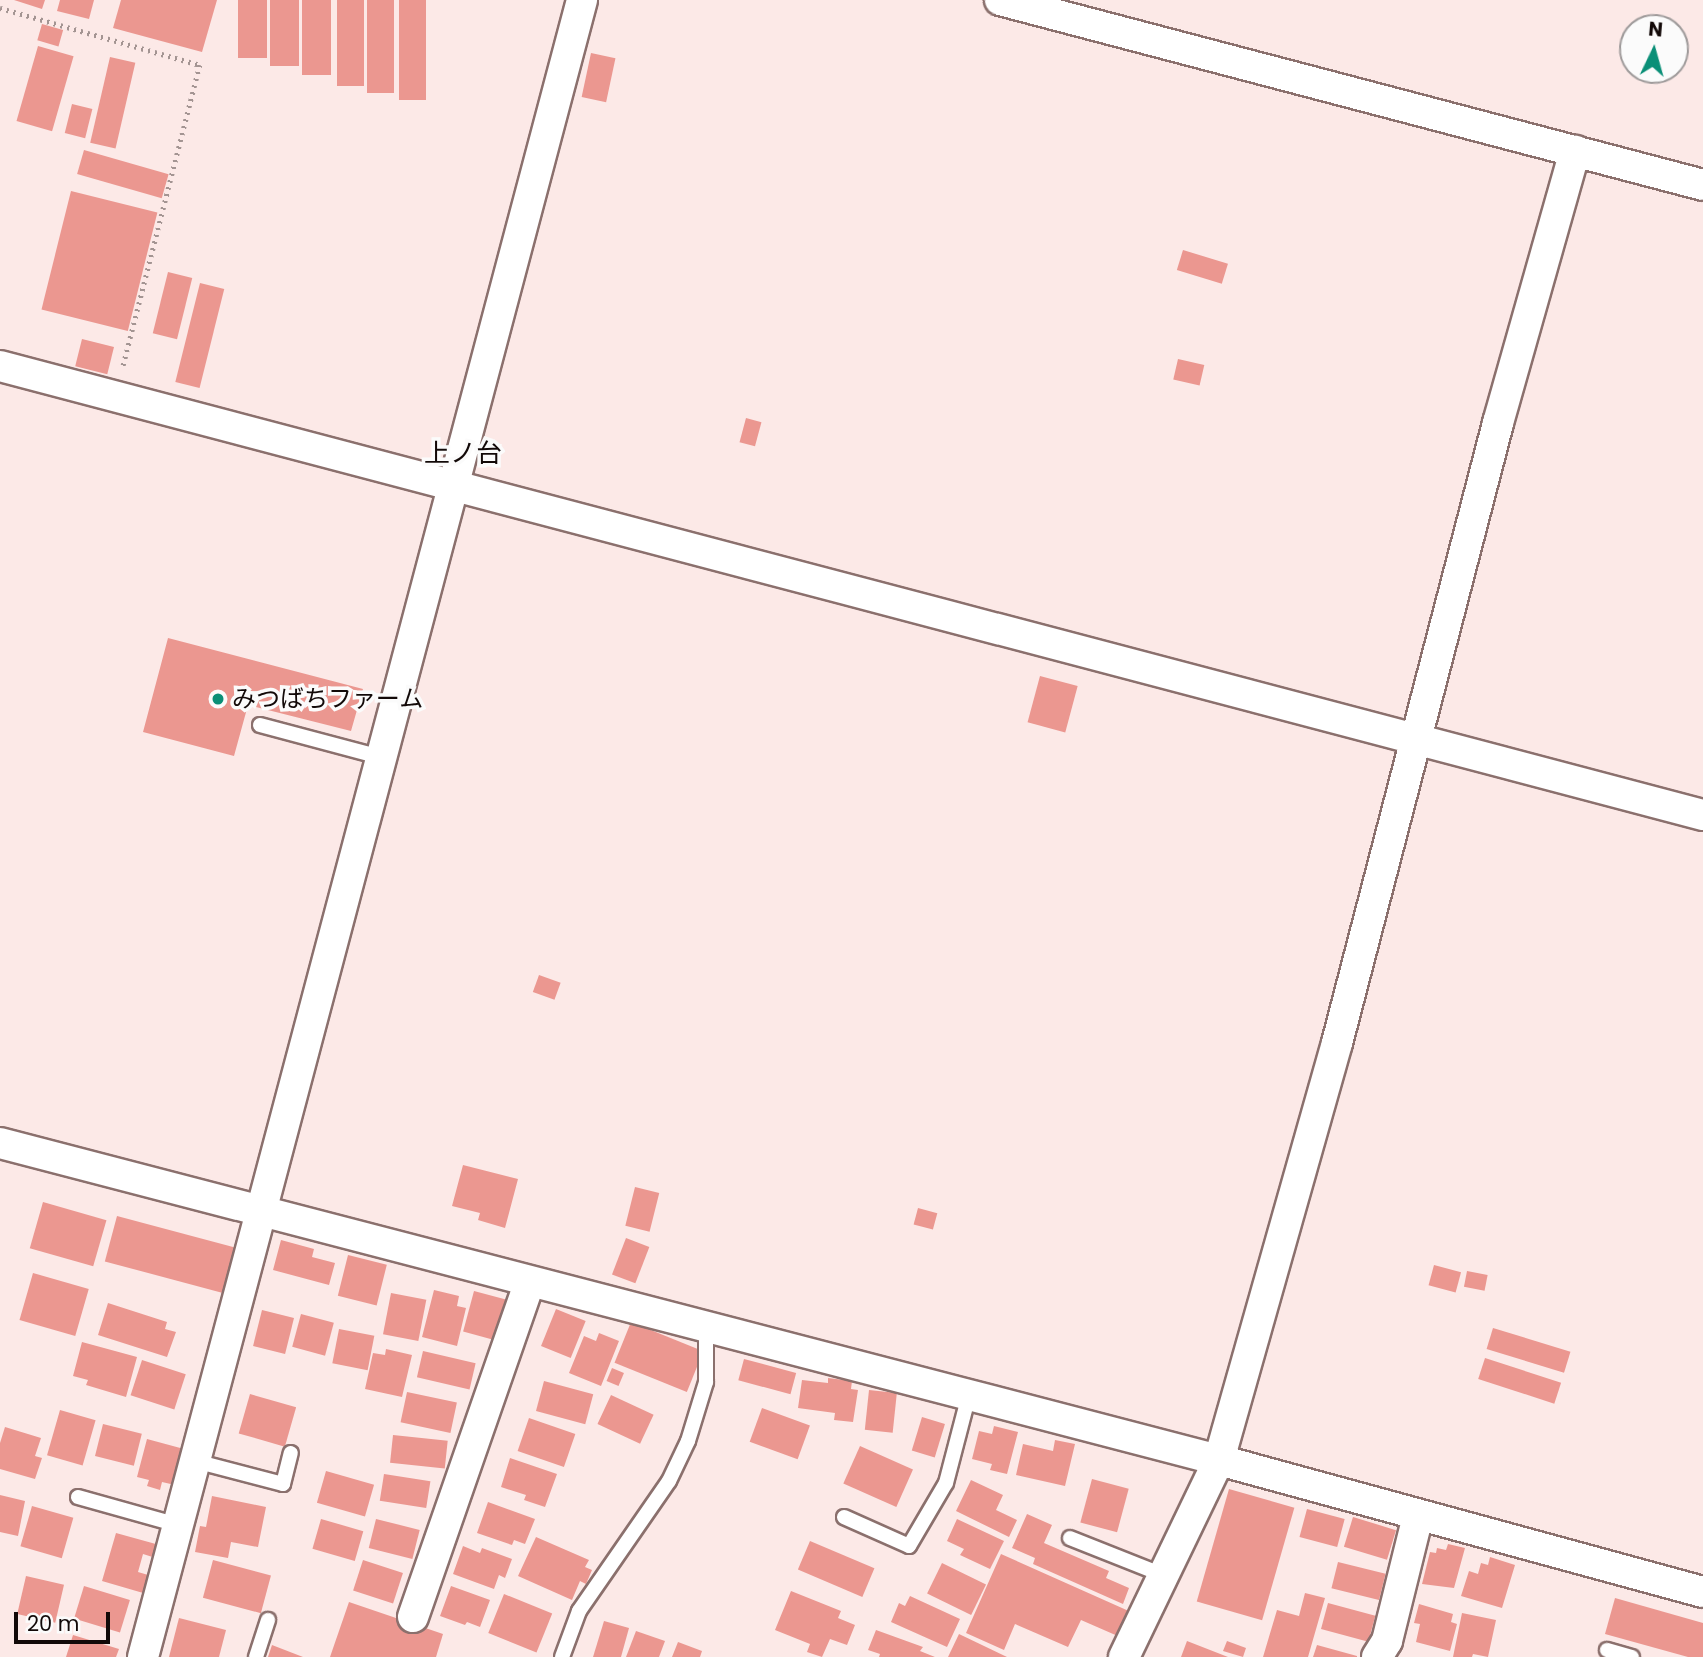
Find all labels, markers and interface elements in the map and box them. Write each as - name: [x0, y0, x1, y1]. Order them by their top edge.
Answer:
- north arrow: [1619, 14, 1689, 84]
- text: N: [1647, 16, 1664, 44]
- district label: 上ノ台: [424, 438, 502, 470]
- place label: みつばちファーム: [232, 685, 424, 713]
- marker: みつばちファーム: [210, 691, 226, 707]
- scale bar: [18, 1598, 114, 1642]
- text: 20 m: [27, 1609, 80, 1638]

